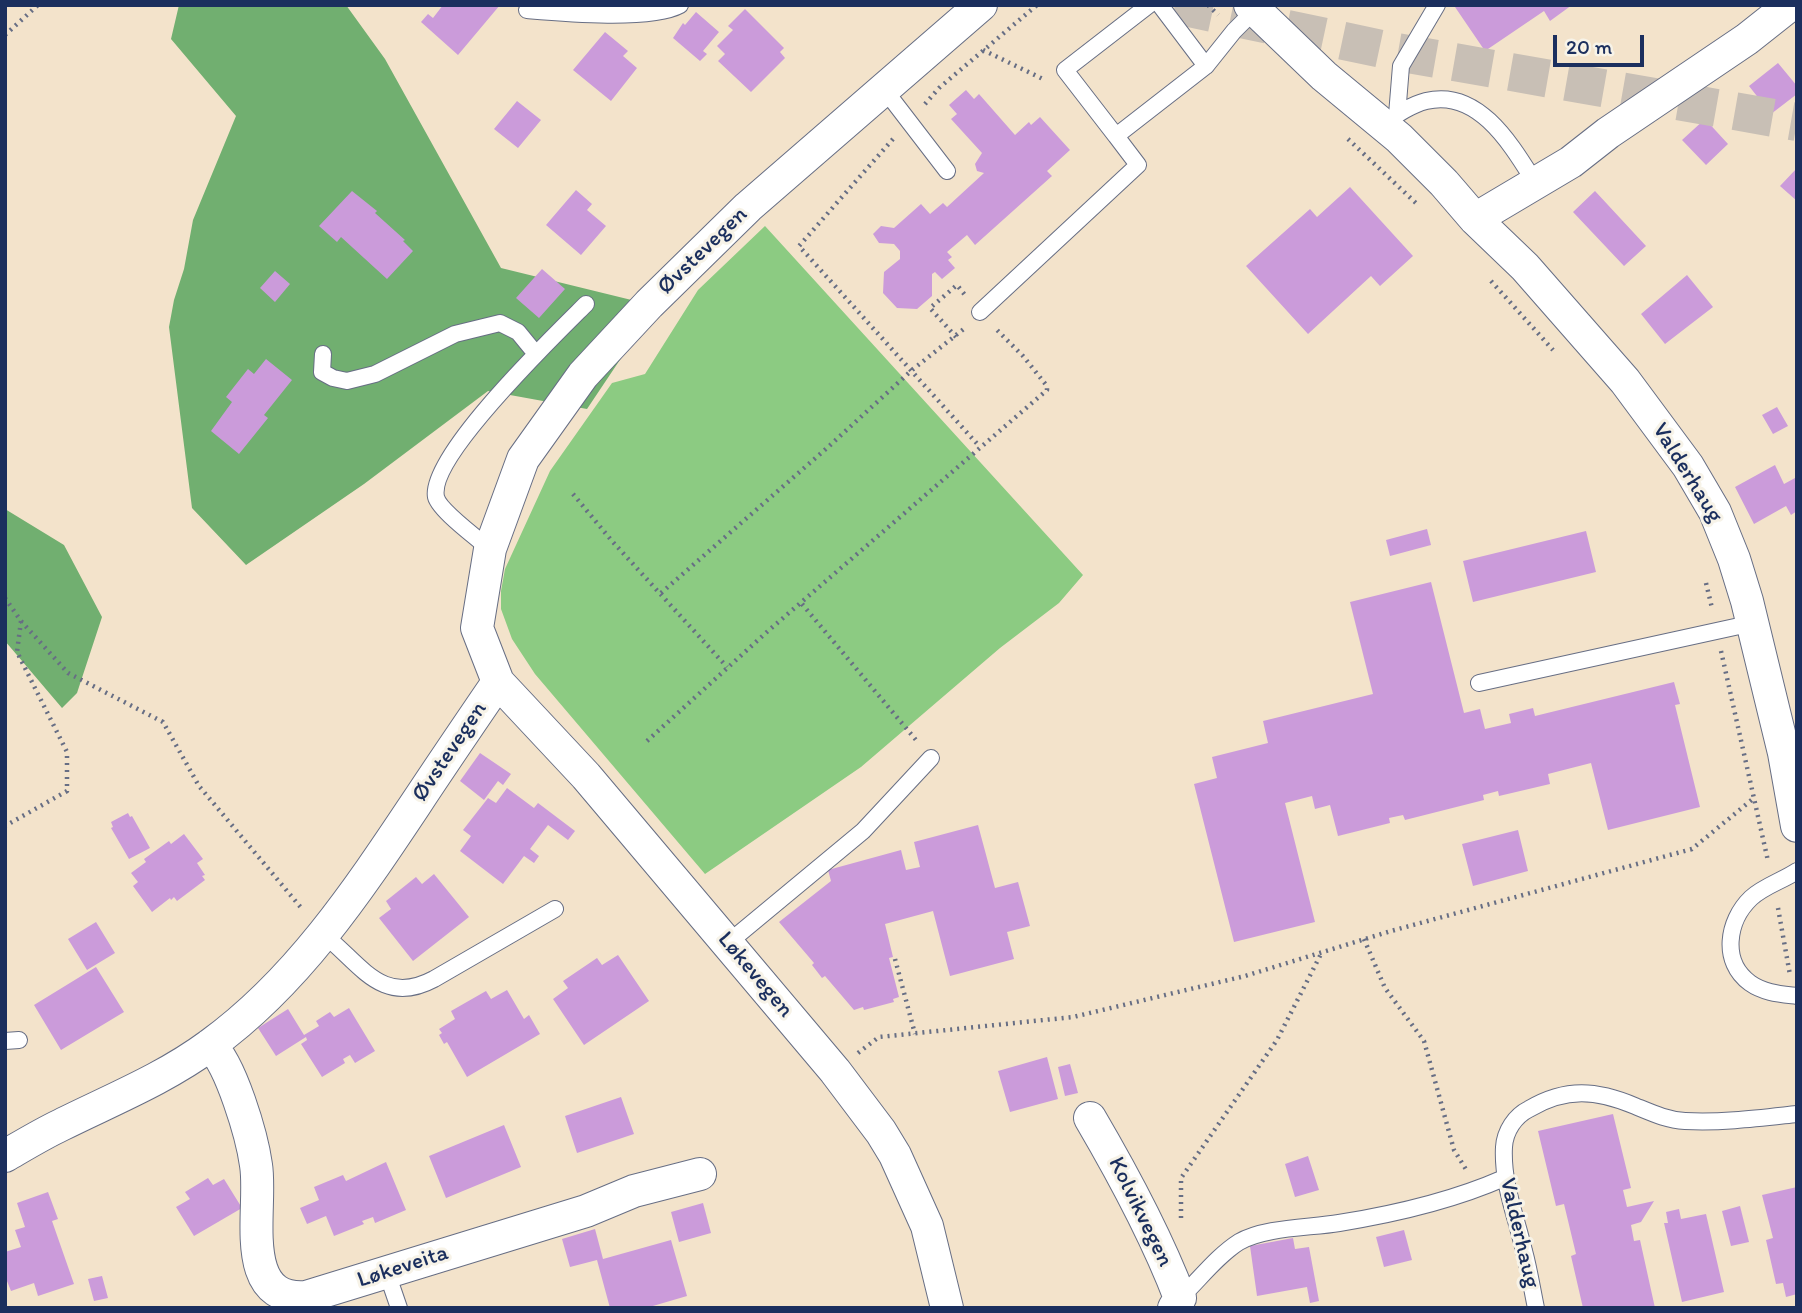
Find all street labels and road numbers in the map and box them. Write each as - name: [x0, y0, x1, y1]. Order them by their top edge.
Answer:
- street label: Øvstevegen: [652, 201, 754, 301]
- street label: Valderhaug: [1646, 418, 1728, 528]
- street label: Øvstevegen: [407, 697, 493, 807]
- street label: Løkevegen: [711, 926, 799, 1024]
- street label: Kolvikvegen: [1102, 1153, 1178, 1271]
- street label: Valderhaug: [1493, 1175, 1545, 1291]
- street label: Løkeveita: [354, 1239, 452, 1295]

